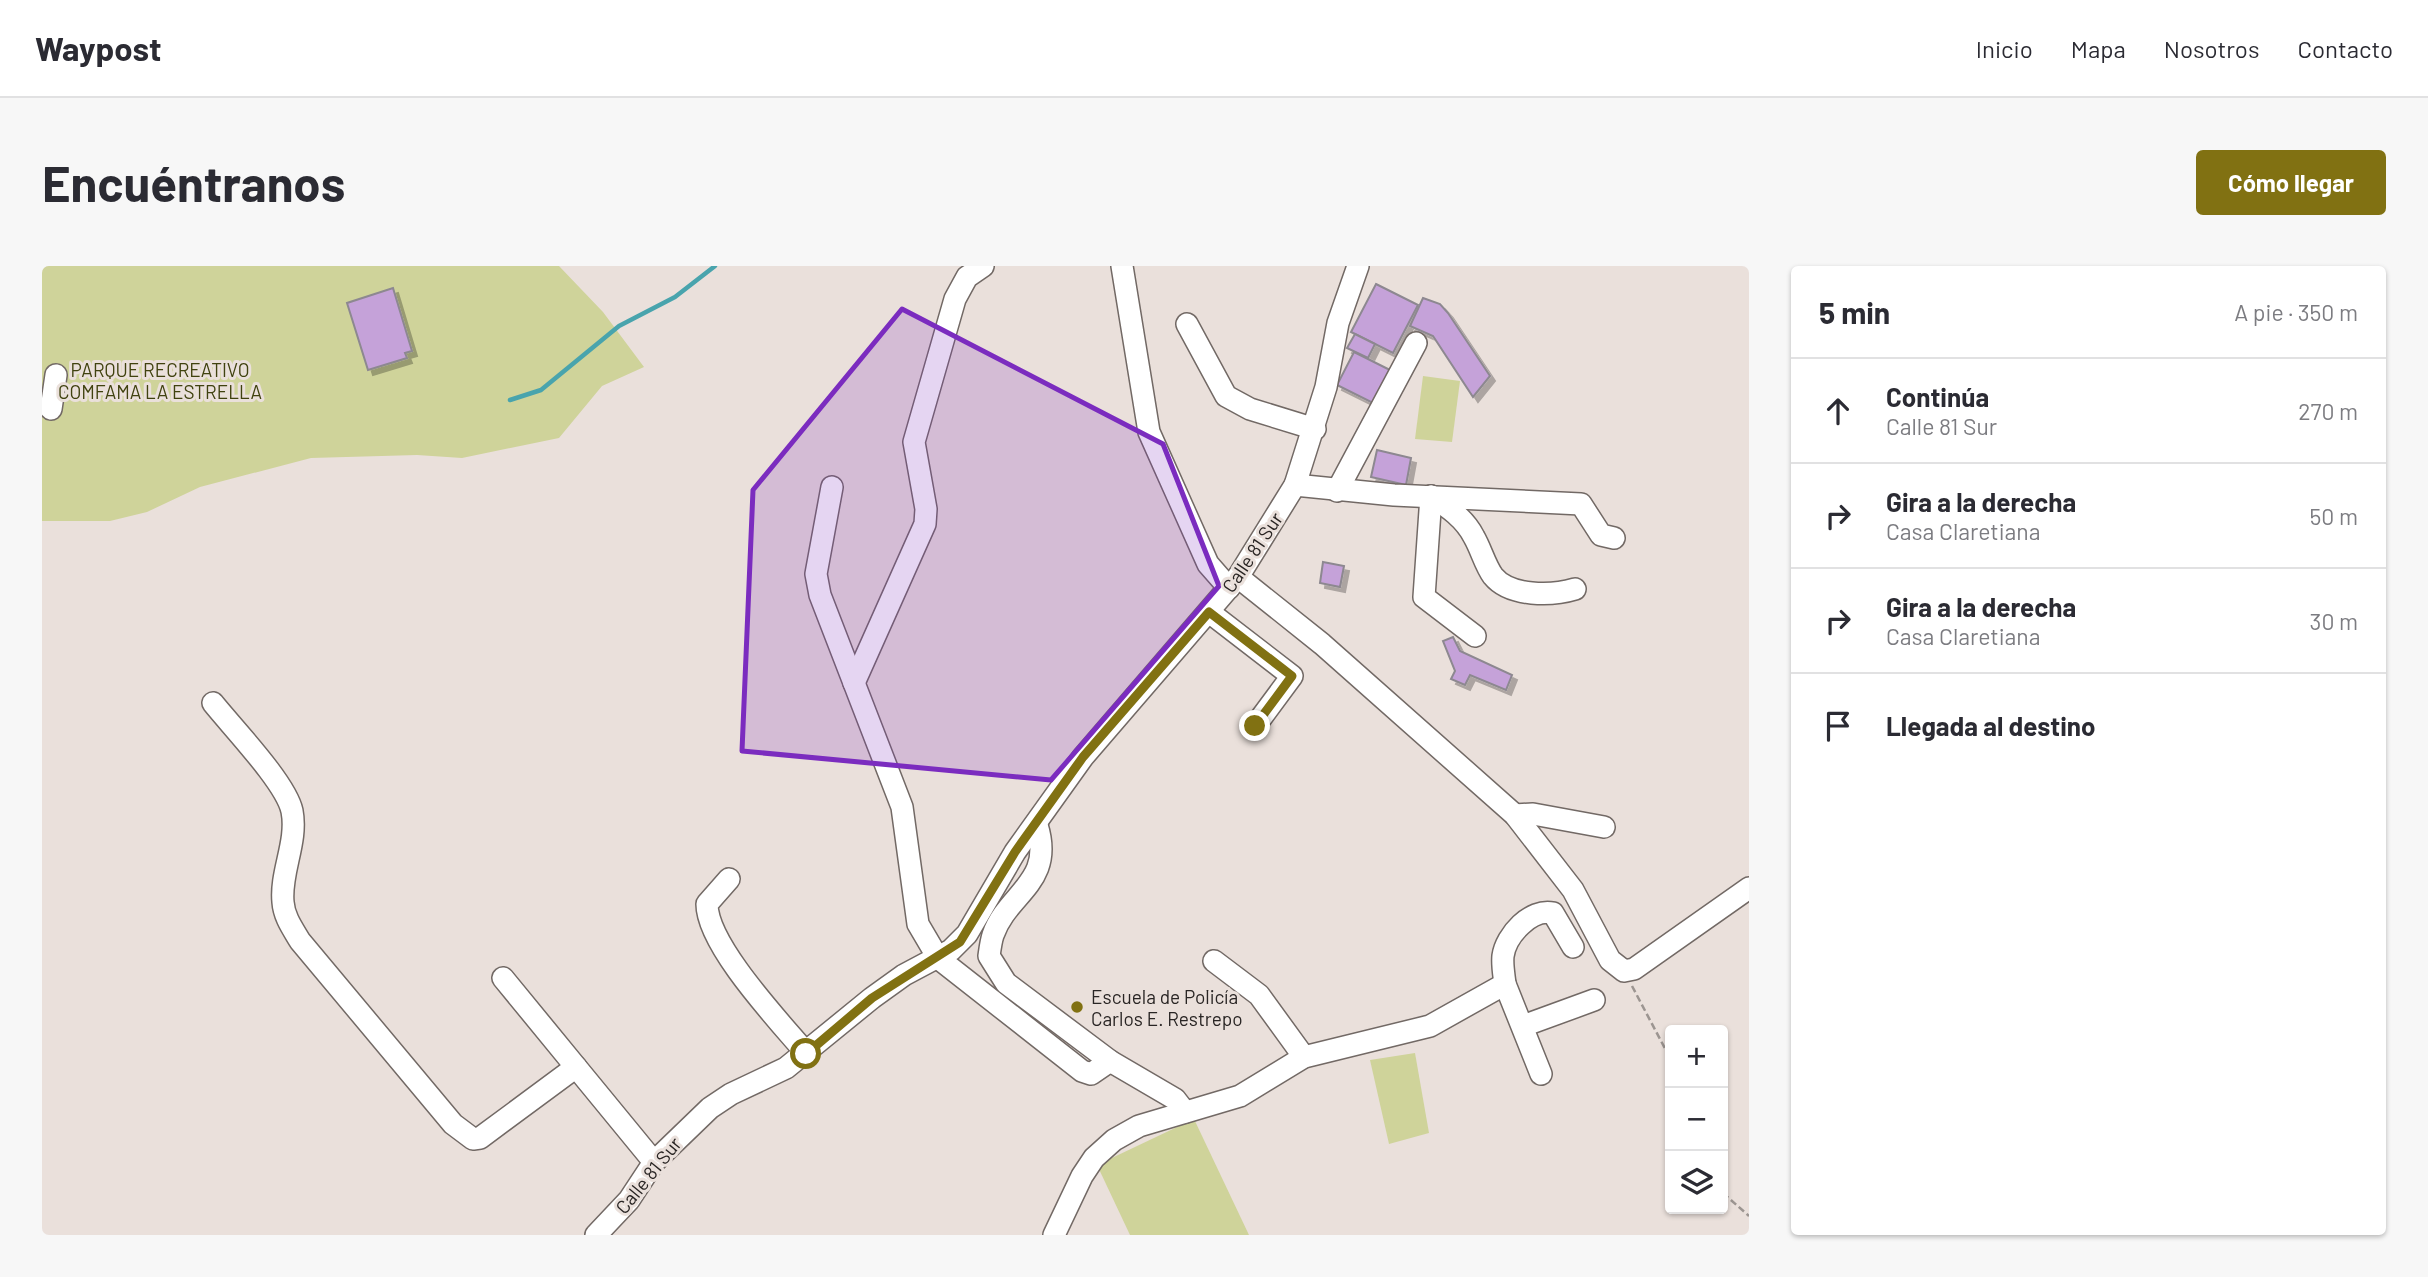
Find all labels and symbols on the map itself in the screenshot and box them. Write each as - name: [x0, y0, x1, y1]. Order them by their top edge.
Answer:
- park label: PARQUE RECREATIVO COMFAMA LA ESTRELLA: [58, 358, 262, 403]
- street label: Calle 81 Sur: [1217, 507, 1287, 596]
- route end: [1239, 710, 1270, 741]
- place label: Escuela de Policía Carlos E. Restrepo: [1091, 985, 1243, 1030]
- marker: Escuela de Policía Carlos E. Restrepo: [1069, 999, 1085, 1015]
- route start: [790, 1038, 821, 1069]
- street label: Calle 81 Sur: [610, 1132, 686, 1218]

